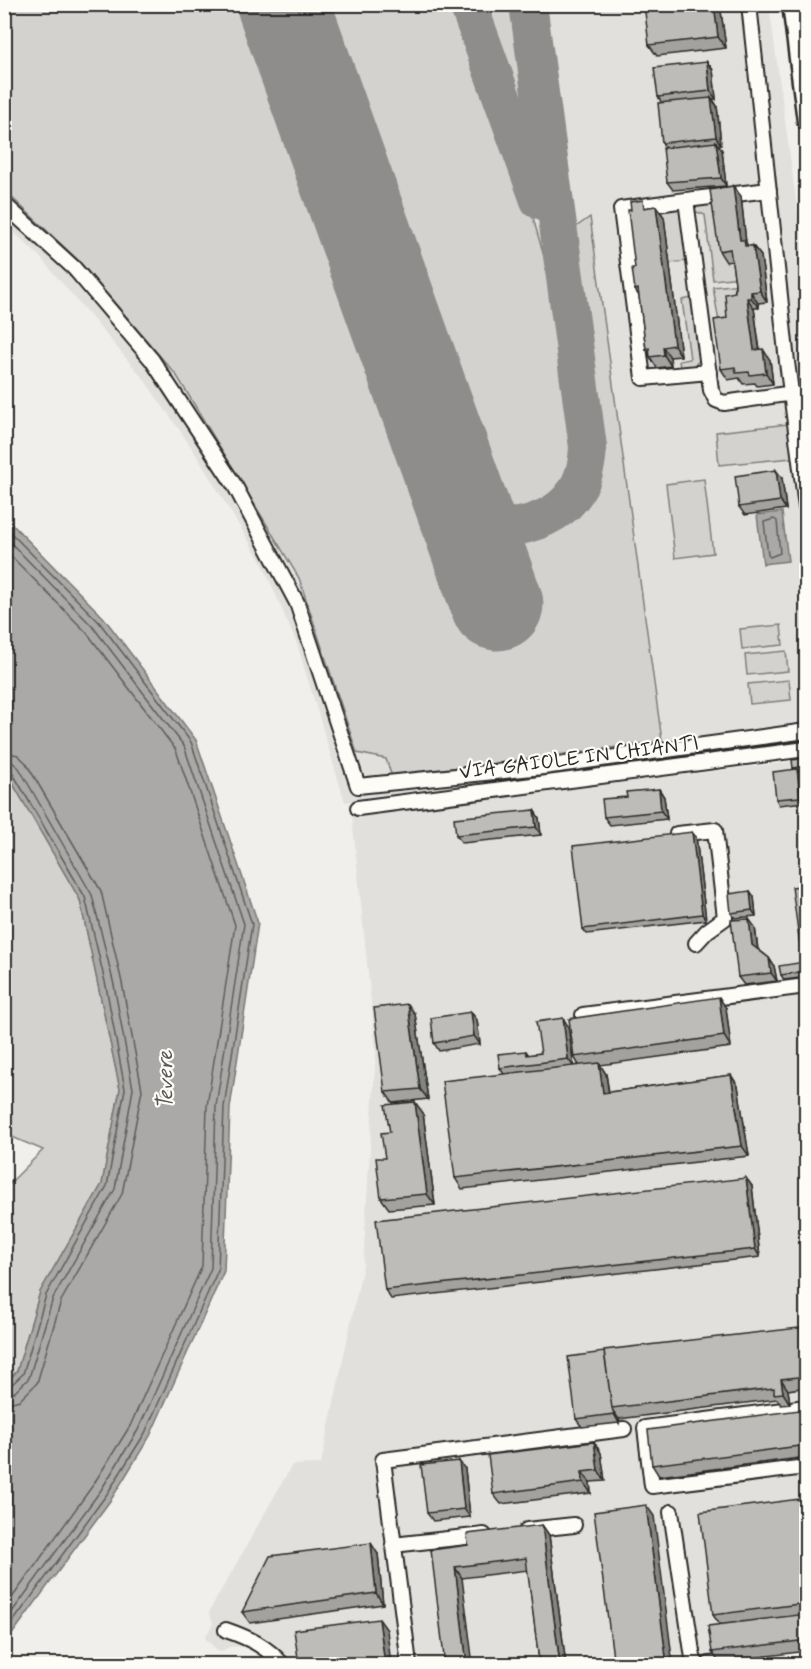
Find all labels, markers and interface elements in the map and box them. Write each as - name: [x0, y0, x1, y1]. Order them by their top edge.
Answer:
- street label: VIA GAIOLE IN CHIANTI: [458, 729, 700, 787]
- water label: Tevere: [152, 1050, 180, 1110]

